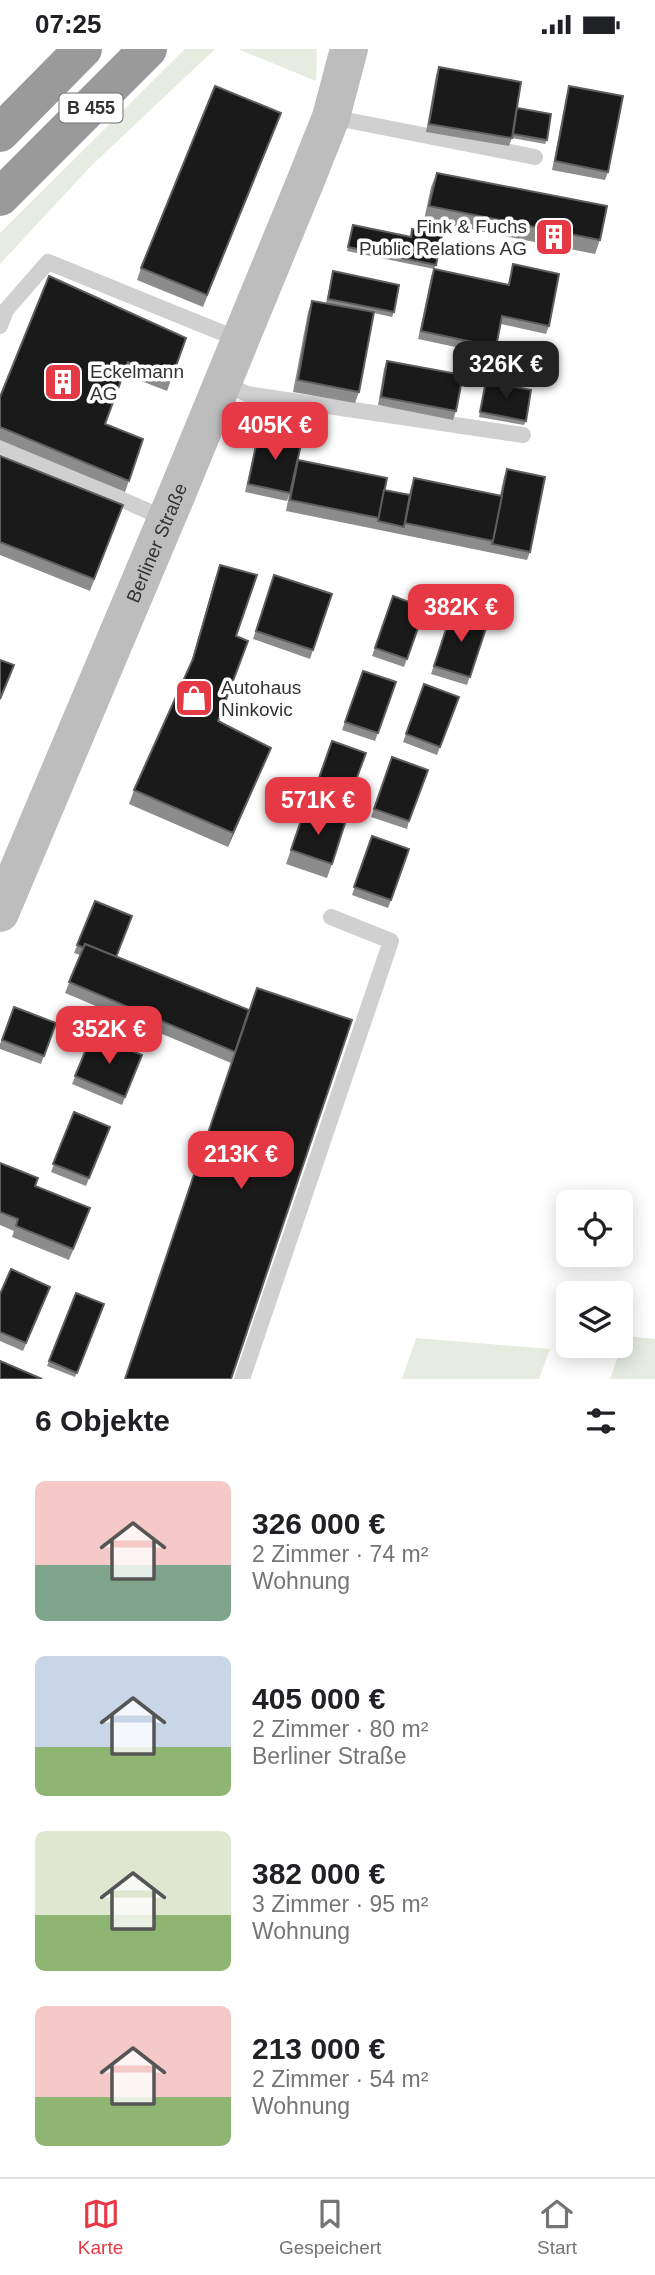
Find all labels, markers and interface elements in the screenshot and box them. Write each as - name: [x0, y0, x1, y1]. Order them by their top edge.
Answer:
- text: 07:25: [35, 9, 102, 39]
- road number: B 455: [60, 93, 122, 123]
- place label: Fink & Fuchs Public Relations AG: [359, 216, 527, 259]
- building icon: Fink & Fuchs Public Relations AG: [533, 216, 575, 258]
- pin: 326K €: [449, 341, 563, 401]
- text: 326K €: [469, 351, 543, 377]
- building icon: Eckelmann AG: [42, 361, 84, 403]
- place label: Eckelmann AG: [90, 361, 184, 404]
- pin: 405K €: [218, 403, 332, 462]
- text: 405K €: [238, 412, 312, 438]
- street label: Berliner Straße: [122, 480, 191, 606]
- pin: 382K €: [404, 585, 518, 644]
- text: 382K €: [424, 594, 498, 620]
- shop icon: Autohaus Ninkovic: [173, 677, 215, 719]
- place label: Autohaus Ninkovic: [221, 677, 301, 720]
- pin: 571K €: [261, 777, 375, 837]
- text: 571K €: [281, 787, 355, 813]
- pin: 352K €: [52, 1007, 166, 1066]
- text: 352K €: [72, 1016, 146, 1042]
- pin: 213K €: [184, 1131, 298, 1191]
- text: 213K €: [204, 1141, 278, 1167]
- map controls: [556, 1190, 633, 1358]
- button: locate: [556, 1190, 633, 1267]
- button: layers: [556, 1281, 633, 1358]
- icon: filters: [582, 1402, 620, 1440]
- text: 6 Objekte: [35, 1404, 170, 1437]
- text: 326 000 €: [252, 1507, 385, 1540]
- icon: home: [91, 1509, 175, 1593]
- text: 2 Zimmer · 74 m²: [252, 1541, 428, 1567]
- text: Wohnung: [252, 1568, 350, 1594]
- text: 405 000 €: [252, 1682, 385, 1715]
- icon: home: [91, 1684, 175, 1768]
- text: 2 Zimmer · 80 m²: [252, 1716, 428, 1742]
- text: Berliner Straße: [252, 1743, 407, 1769]
- text: 382 000 €: [252, 1857, 385, 1890]
- icon: home: [91, 1859, 175, 1943]
- text: 3 Zimmer · 95 m²: [252, 1891, 428, 1917]
- text: Wohnung: [252, 1918, 350, 1944]
- text: 213 000 €: [252, 2032, 385, 2065]
- icon: home: [91, 2034, 175, 2118]
- text: 2 Zimmer · 54 m²: [252, 2066, 428, 2092]
- text: Wohnung: [252, 2093, 350, 2119]
- tab: Karte: [78, 2195, 123, 2259]
- tab: Gespeichert: [279, 2195, 381, 2259]
- tab: Start: [537, 2195, 577, 2259]

